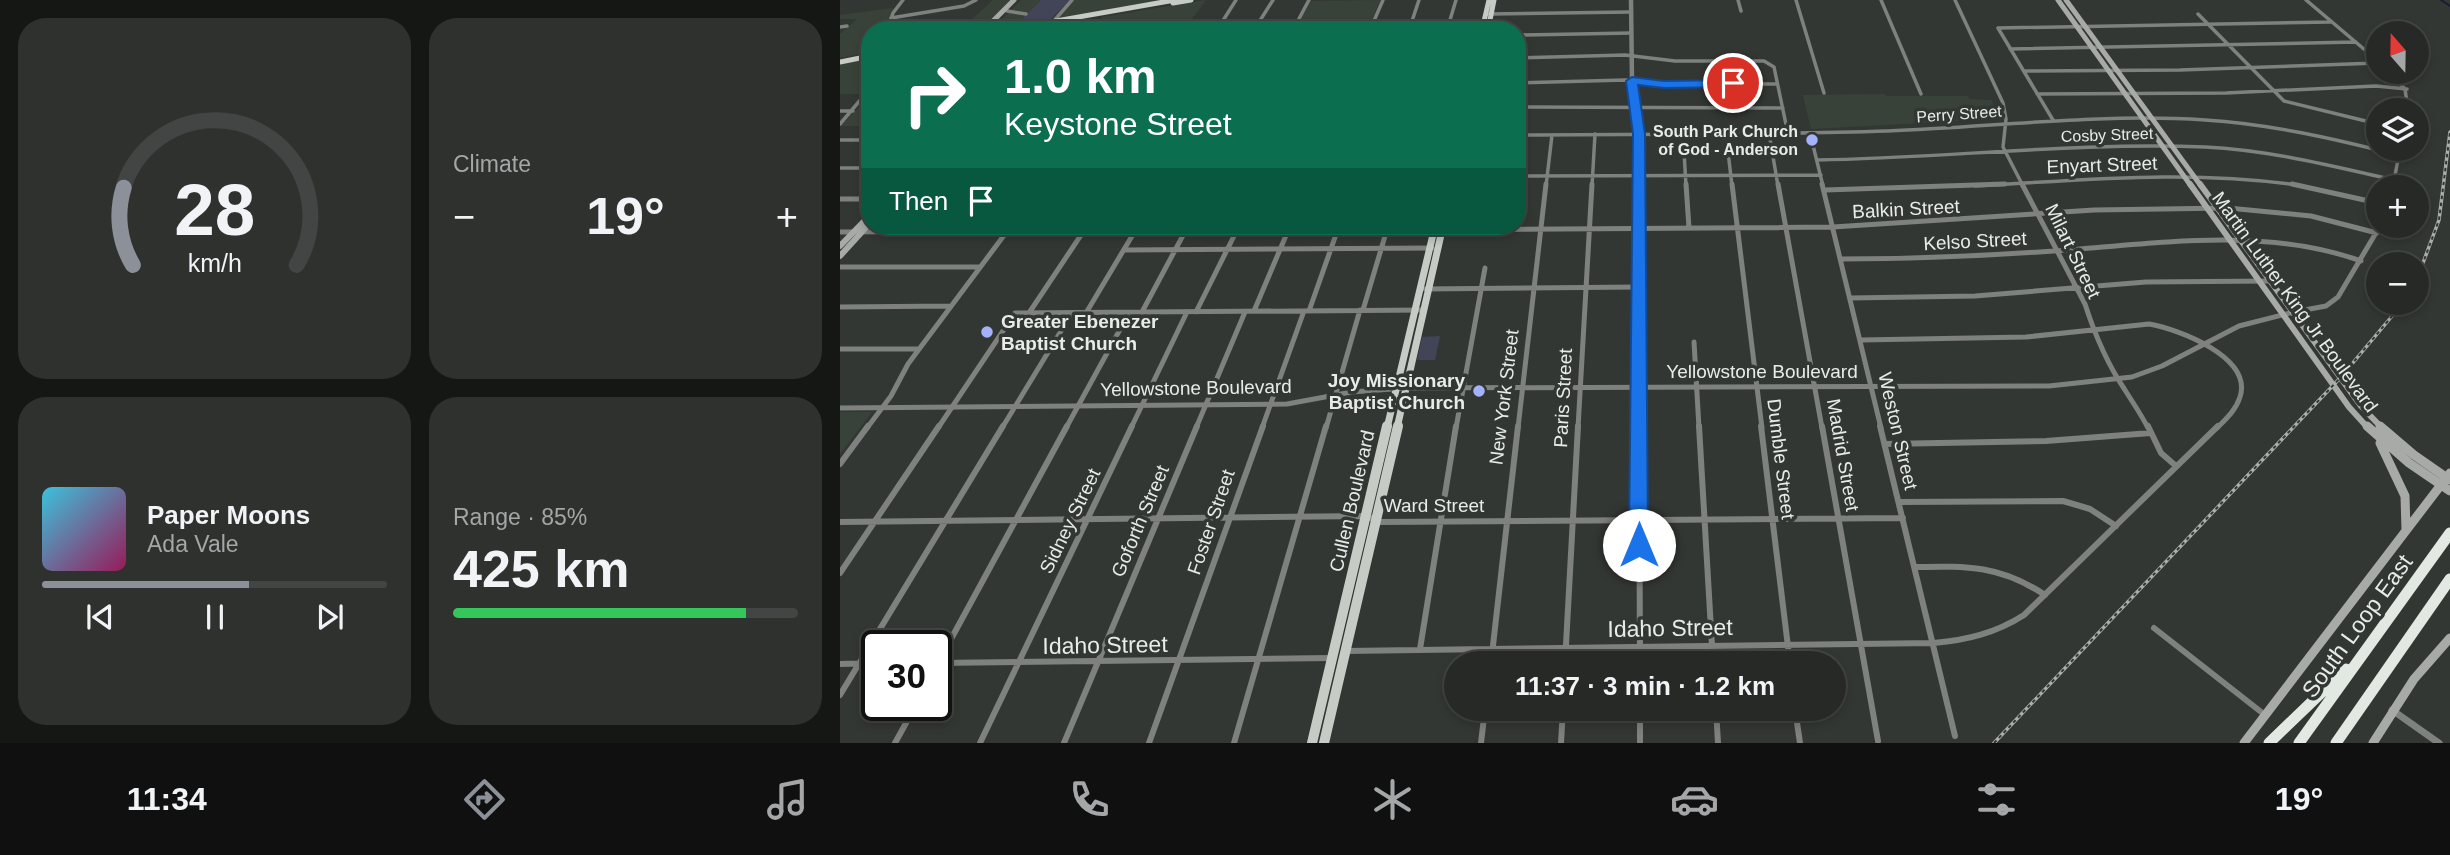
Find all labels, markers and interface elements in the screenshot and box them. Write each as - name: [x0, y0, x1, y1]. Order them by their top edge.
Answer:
- north arrow: [2366, 21, 2429, 84]
- map controls: [2366, 21, 2429, 315]
- icon: right: [889, 49, 980, 140]
- text: 1.0 km: [1004, 49, 1157, 103]
- pin: [1703, 53, 1763, 113]
- icon: arrive: [1714, 64, 1752, 102]
- button: layers: [2366, 98, 2429, 161]
- street label: Perry Street: [1916, 103, 2003, 125]
- text: Keystone Street: [1004, 106, 1232, 142]
- place label: South Park Church of God - Anderson: [1653, 123, 1798, 158]
- street label: Cosby Street: [2060, 125, 2154, 145]
- marker: South Park Church of God - Anderson: [1804, 132, 1820, 148]
- text: Climate: [453, 151, 531, 177]
- street label: Enyart Street: [2046, 153, 2158, 177]
- text: 28: [174, 169, 255, 250]
- button: +: [2366, 175, 2429, 238]
- icon: arrive: [962, 182, 1000, 220]
- text: Then: [889, 186, 948, 216]
- text: 19°: [586, 187, 665, 245]
- street label: Martin Luther King Jr Boulevard: [2208, 188, 2382, 416]
- text: −: [453, 196, 475, 238]
- text: +: [776, 196, 798, 238]
- street label: Balkin Street: [1852, 196, 1961, 222]
- street label: Milart Street: [2041, 200, 2105, 302]
- street label: Kelso Street: [1923, 228, 2028, 254]
- text: km/h: [187, 248, 242, 276]
- button: −: [2366, 252, 2429, 315]
- place label: Greater Ebenezer Baptist Church: [1001, 311, 1159, 354]
- marker: Greater Ebenezer Baptist Church: [979, 324, 995, 340]
- street label: New York Street: [1485, 327, 1523, 466]
- street label: Paris Street: [1550, 347, 1576, 448]
- street label: Yellowstone Boulevard: [1666, 361, 1858, 382]
- place label: Joy Missionary Baptist Church: [1328, 370, 1465, 413]
- street label: Weston Street: [1874, 370, 1922, 493]
- street label: Yellowstone Boulevard: [1100, 376, 1292, 400]
- marker: Joy Missionary Baptist Church: [1471, 383, 1487, 399]
- street label: Dumble Street: [1763, 397, 1799, 521]
- street label: Madrid Street: [1823, 397, 1863, 514]
- street label: Cullen Boulevard: [1325, 428, 1379, 574]
- street label: Goforth Street: [1107, 461, 1173, 580]
- street label: Sidney Street: [1036, 464, 1105, 577]
- street label: Foster Street: [1183, 466, 1239, 577]
- street label: Ward Street: [1384, 495, 1485, 516]
- text: Paper Moons: [147, 500, 310, 530]
- text: Range · 85%: [453, 504, 587, 530]
- position arrow: [1602, 508, 1676, 582]
- text: Ada Vale: [147, 531, 239, 557]
- text: 425 km: [453, 540, 629, 598]
- street label: South Loop East: [2296, 549, 2418, 702]
- icon: previous: [81, 598, 119, 636]
- icon: pause: [196, 598, 234, 636]
- icon: next: [311, 598, 349, 636]
- street label: Idaho Street: [1607, 614, 1733, 642]
- speed limit sign: 30: [861, 630, 952, 721]
- street label: Idaho Street: [1042, 631, 1168, 659]
- text: 11:37 · 3 min · 1.2 km: [1515, 671, 1775, 701]
- icon: directions: [460, 775, 509, 824]
- icon: music: [763, 775, 812, 824]
- icon: phone: [1065, 775, 1114, 824]
- icon: climate: [1368, 775, 1417, 824]
- icon: car: [1670, 775, 1719, 824]
- icon: filters: [1972, 775, 2021, 824]
- text: 11:34: [127, 781, 207, 817]
- text: 19°: [2275, 781, 2323, 817]

